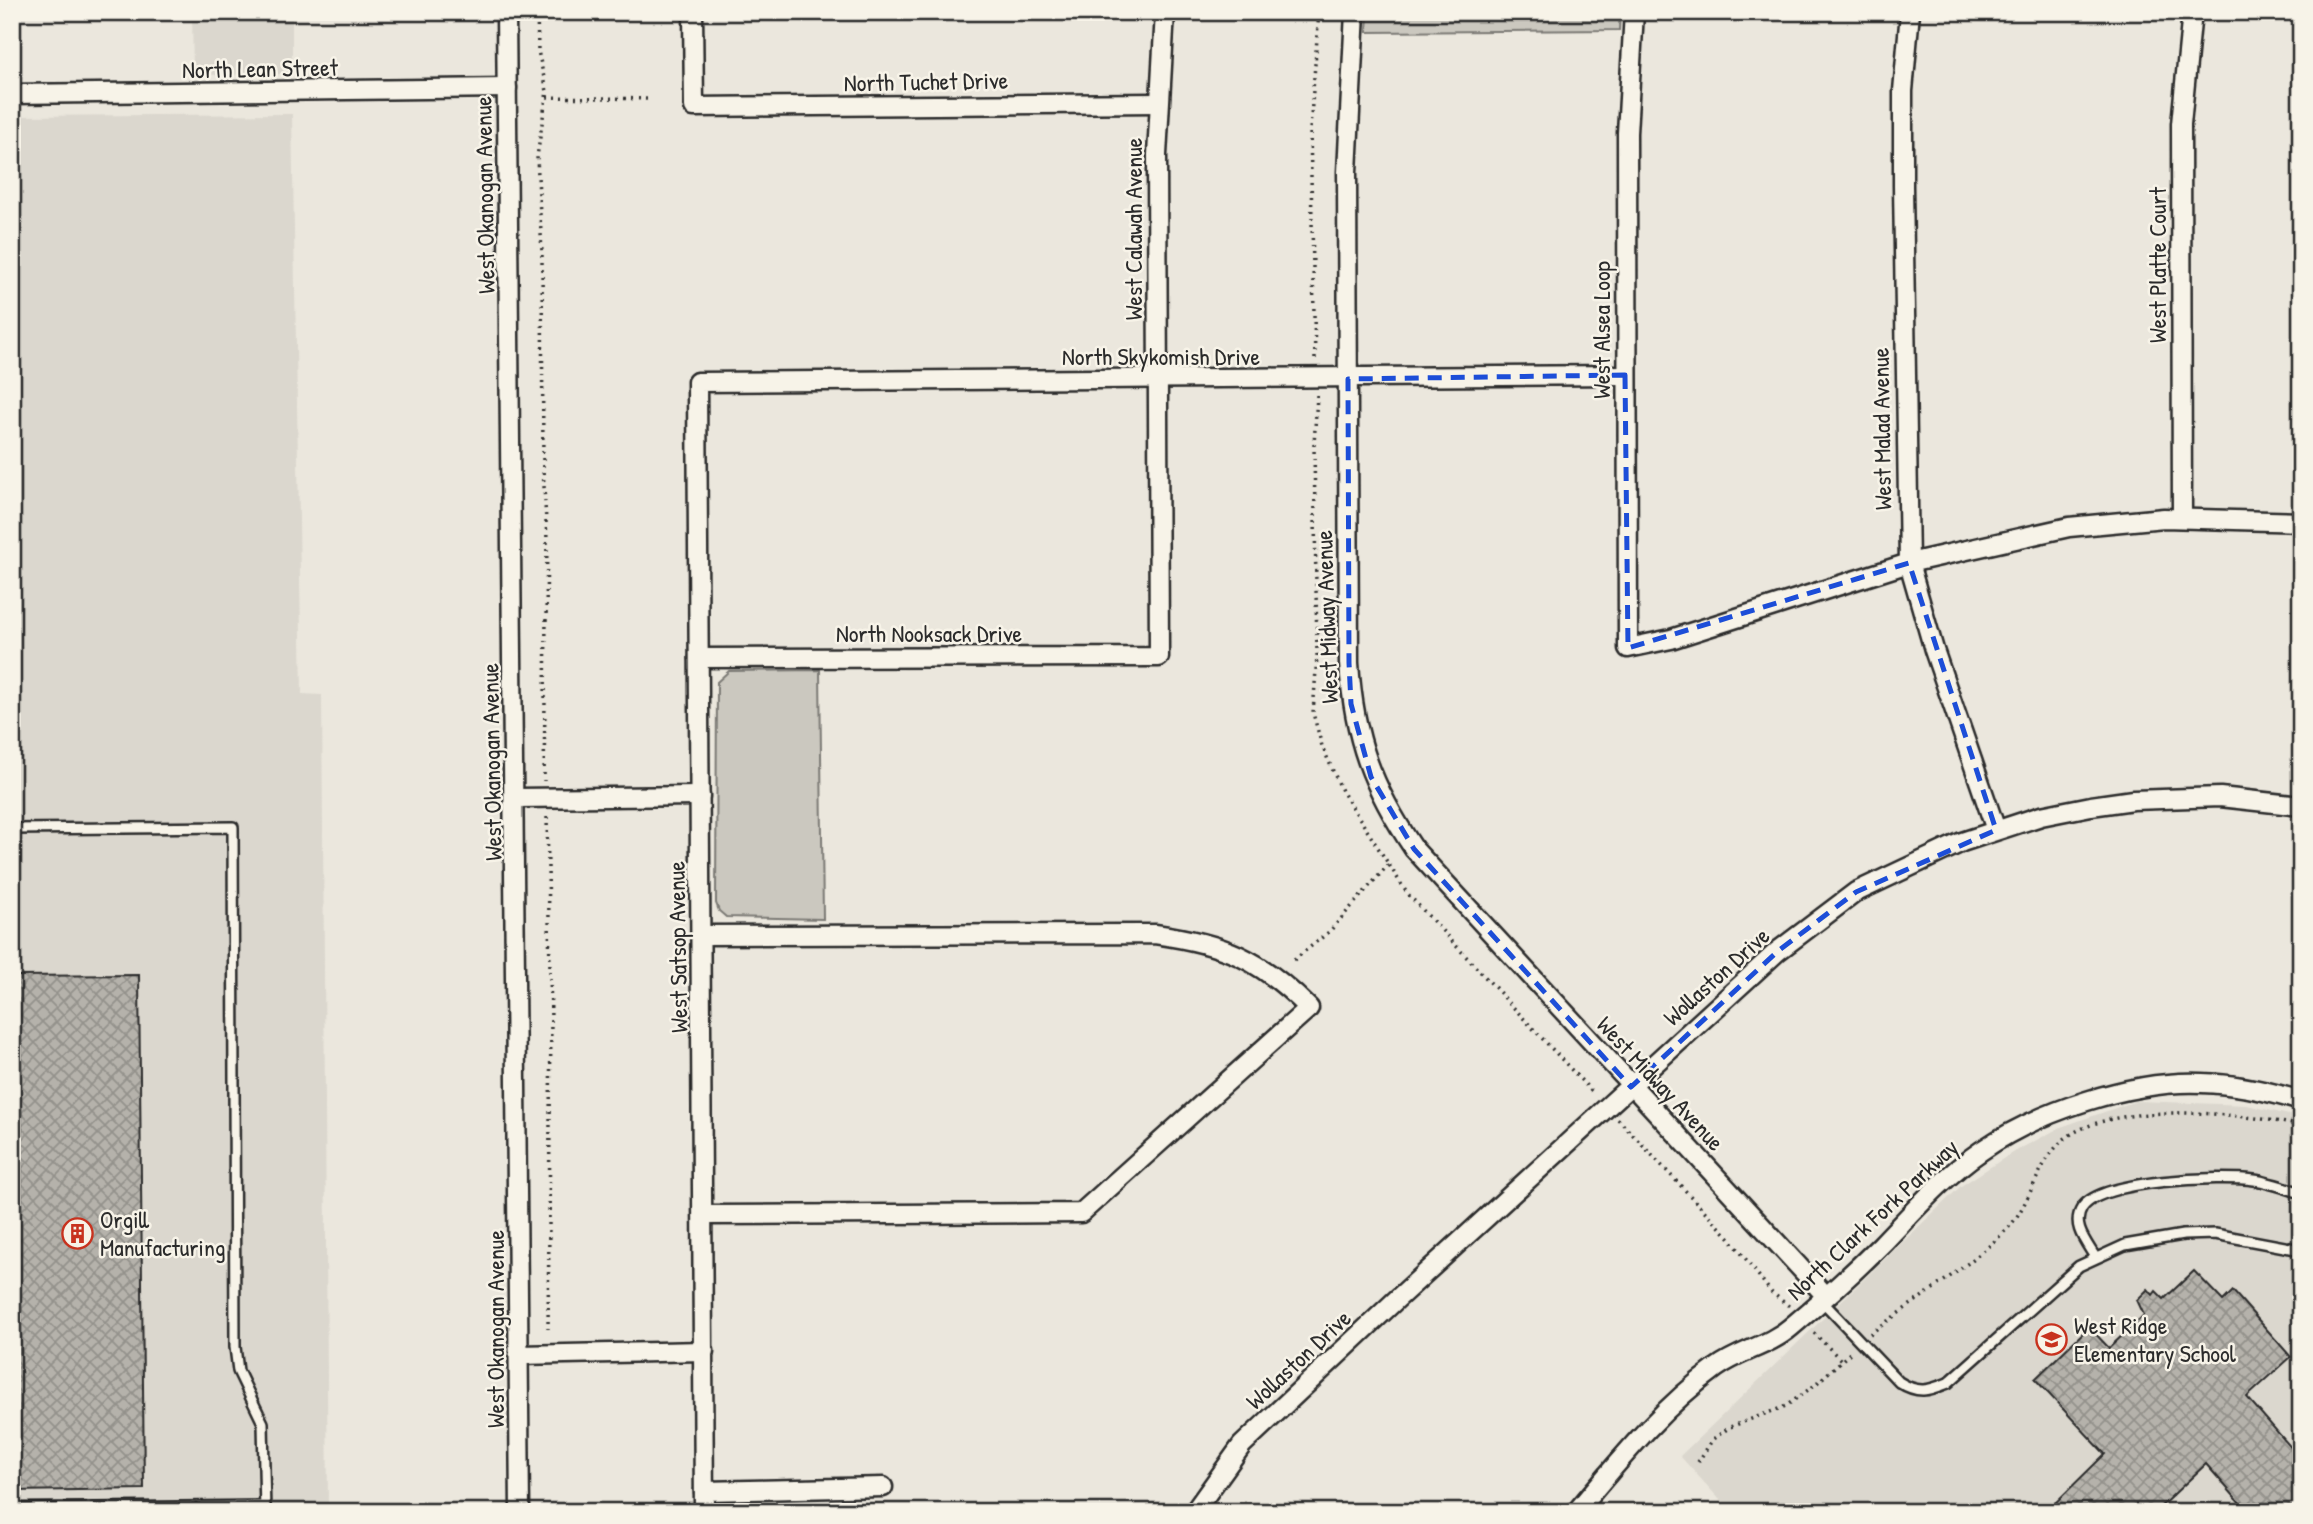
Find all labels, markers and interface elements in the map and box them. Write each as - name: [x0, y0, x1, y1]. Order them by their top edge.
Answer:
- street label: North Lean Street: [182, 51, 339, 85]
- street label: North Tuchet Drive: [844, 64, 1009, 98]
- street label: West Okanogan Avenue: [466, 95, 502, 294]
- street label: West Calawah Avenue: [1117, 137, 1149, 320]
- street label: West Platte Court: [2141, 186, 2173, 343]
- street label: West Alsea Loop: [1585, 261, 1617, 399]
- street label: North Skykomish Drive: [1062, 340, 1260, 372]
- street label: West Malad Avenue: [1864, 347, 1898, 511]
- street label: West Midway Avenue: [1307, 529, 1345, 704]
- street label: North Nooksack Drive: [836, 617, 1023, 649]
- street label: West Okanogan Avenue: [473, 662, 509, 861]
- street label: West Satsop Avenue: [659, 860, 694, 1033]
- street label: Wollaston Drive: [1656, 919, 1776, 1032]
- street label: West Midway Avenue: [1590, 1009, 1732, 1158]
- street label: North Clark Fork Parkway: [1779, 1131, 1965, 1307]
- place label: Orgill Manufacturing: [100, 1203, 225, 1263]
- building icon: Orgill Manufacturing: [60, 1216, 94, 1250]
- street label: West Okanogan Avenue: [479, 1230, 511, 1428]
- street label: Wollaston Drive: [1238, 1302, 1358, 1416]
- place label: West Ridge Elementary School: [2074, 1309, 2237, 1369]
- school or university icon: West Ridge Elementary School: [2034, 1322, 2068, 1356]

